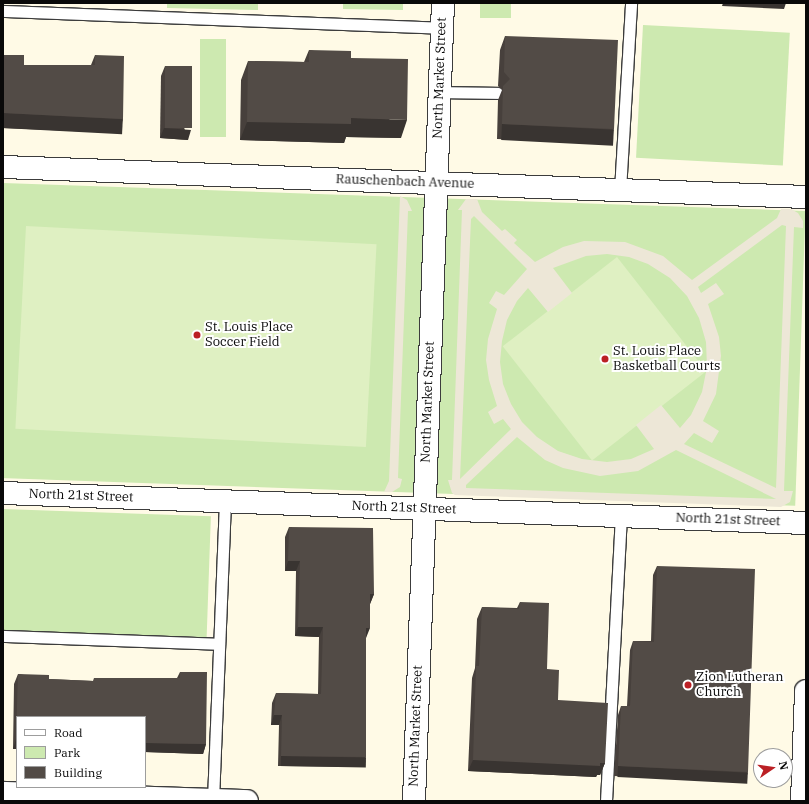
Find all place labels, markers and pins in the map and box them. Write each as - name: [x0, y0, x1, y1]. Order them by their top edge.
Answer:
- place label: St. Louis Place Soccer Field: [205, 320, 293, 351]
- marker: St. Louis Place Soccer Field: [192, 330, 202, 340]
- place label: St. Louis Place Basketball Courts: [613, 344, 720, 375]
- marker: St. Louis Place Basketball Courts: [600, 354, 610, 364]
- place label: Zion Lutheran Church: [696, 670, 784, 701]
- marker: Zion Lutheran Church: [683, 680, 693, 690]

